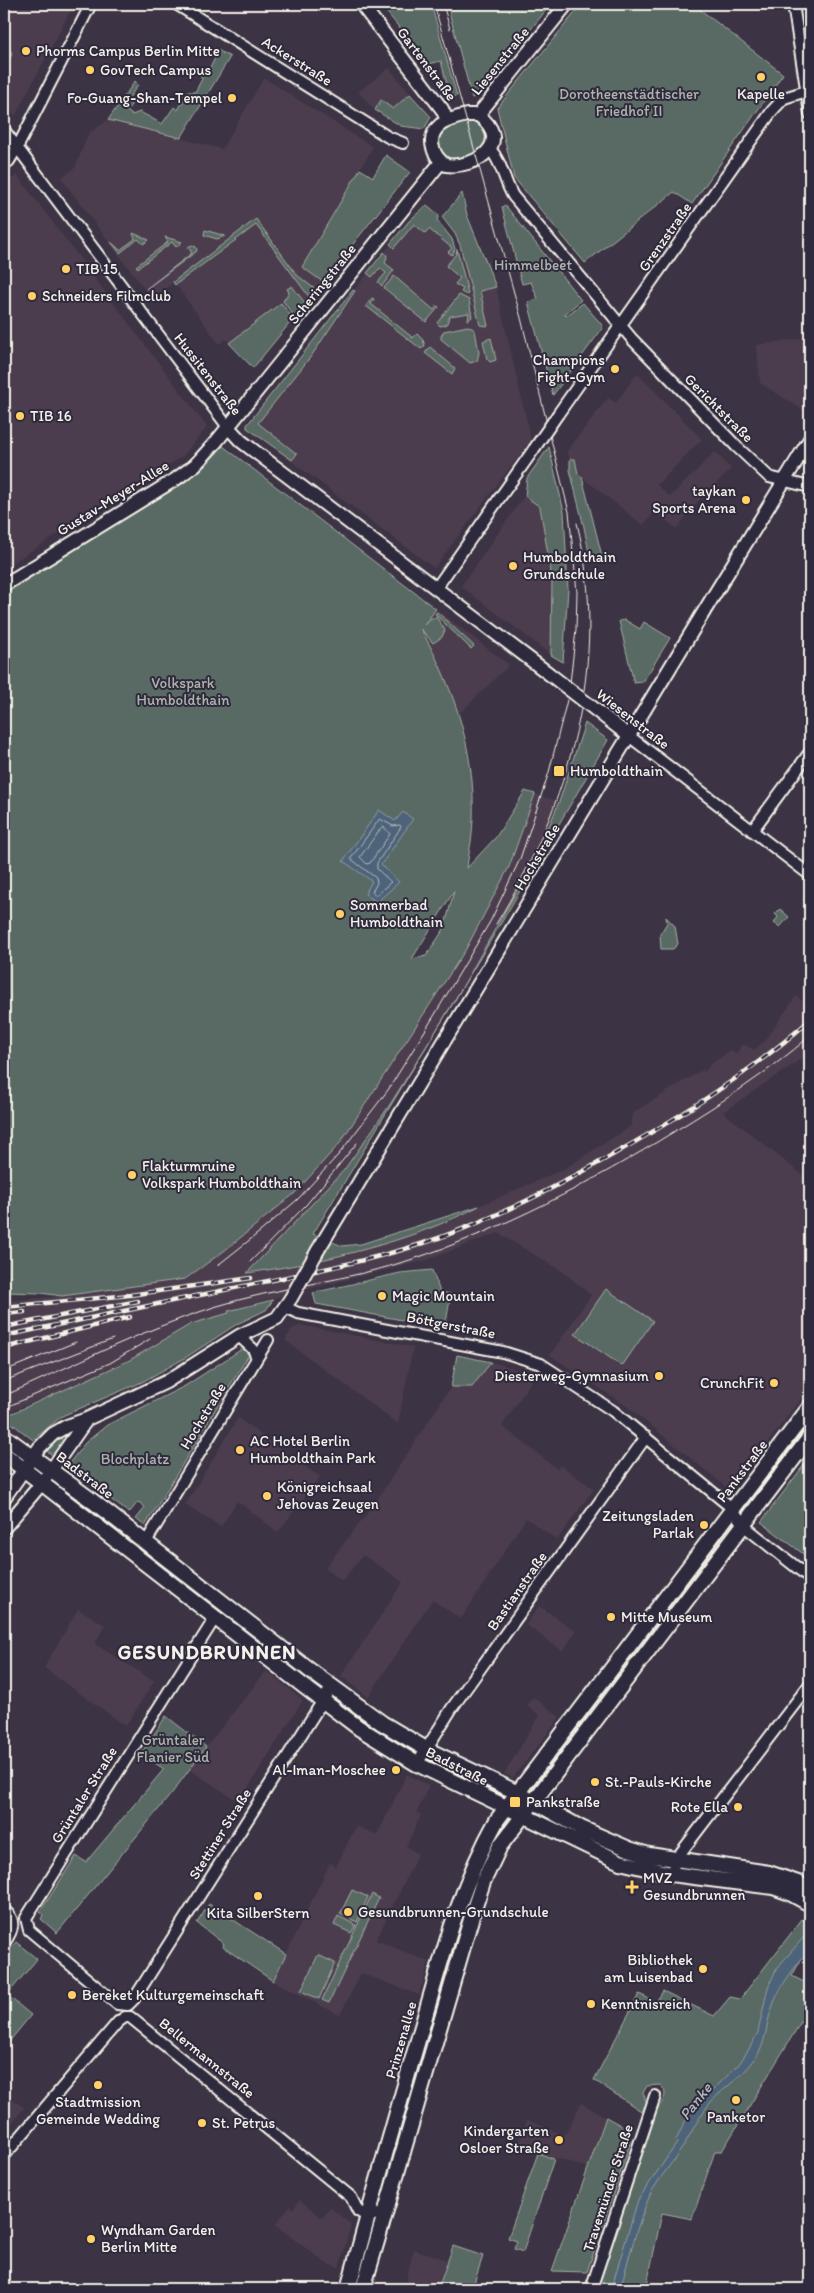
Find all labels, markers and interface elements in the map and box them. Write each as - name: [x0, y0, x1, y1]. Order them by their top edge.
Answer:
- street label: Liesenstraße: [467, 23, 533, 99]
- street label: Gartenstraße: [393, 24, 461, 104]
- street label: Ackerstraße: [259, 32, 335, 90]
- place label: Phorms Campus Berlin Mitte: [36, 42, 220, 60]
- marker: Phorms Campus Berlin Mitte: [20, 45, 32, 57]
- place label: GovTech Campus: [100, 61, 211, 79]
- marker: GovTech Campus: [84, 64, 96, 76]
- marker: Kapelle: [755, 71, 767, 83]
- park label: Dorotheenstädtischer Friedhof II: [559, 85, 699, 120]
- place label: Kapelle: [737, 85, 785, 103]
- place label: Fo-Guang-Shan-Tempel: [67, 89, 223, 107]
- marker: Fo-Guang-Shan-Tempel: [226, 92, 238, 104]
- street label: Grenzstraße: [635, 199, 695, 275]
- street label: Scheringstraße: [284, 240, 360, 328]
- park label: Himmelbeet: [494, 256, 572, 274]
- place label: TIB 15: [76, 260, 118, 278]
- marker: TIB 15: [60, 263, 72, 275]
- place label: Schneiders Filmclub: [42, 287, 171, 305]
- marker: Schneiders Filmclub: [26, 290, 38, 302]
- street label: Hussitenstraße: [170, 329, 246, 419]
- place label: Champions Fight-Gym: [533, 351, 605, 386]
- marker: Champions Fight-Gym: [609, 363, 621, 375]
- street label: Gerichtstraße: [681, 370, 757, 446]
- place label: TIB 16: [30, 407, 72, 425]
- marker: TIB 16: [14, 410, 26, 422]
- street label: Gustav-Meyer-Allee: [54, 456, 172, 540]
- place label: taykan Sports Arena: [652, 482, 737, 517]
- marker: taykan Sports Arena: [740, 494, 752, 506]
- place label: Humboldthain Grundschule: [523, 548, 616, 583]
- marker: Humboldthain Grundschule: [507, 560, 519, 572]
- park label: Volkspark Humboldthain: [137, 674, 230, 709]
- street label: Wiesenstraße: [593, 685, 673, 753]
- place label: Humboldthain: [570, 762, 663, 780]
- marker: Humboldthain: [552, 764, 566, 778]
- street label: Hochstraße: [510, 820, 564, 894]
- place label: Sommerbad Humboldthain: [350, 896, 443, 931]
- marker: Sommerbad Humboldthain: [334, 908, 346, 920]
- place label: Flakturmruine Volkspark Humboldthain: [142, 1157, 302, 1192]
- marker: Flakturmruine Volkspark Humboldthain: [126, 1169, 138, 1181]
- place label: Magic Mountain: [392, 1287, 495, 1305]
- marker: Magic Mountain: [376, 1290, 388, 1302]
- street label: Böttgerstraße: [405, 1308, 497, 1342]
- place label: Diesterweg-Gymnasium: [494, 1367, 649, 1385]
- marker: Diesterweg-Gymnasium: [653, 1370, 665, 1382]
- place label: CrunchFit: [700, 1374, 764, 1392]
- marker: CrunchFit: [768, 1377, 780, 1389]
- street label: Hochstraße: [176, 1379, 230, 1453]
- place label: AC Hotel Berlin Humboldthain Park: [250, 1432, 376, 1467]
- street label: Pankstraße: [713, 1436, 771, 1506]
- marker: AC Hotel Berlin Humboldthain Park: [234, 1444, 246, 1456]
- street label: Badstraße: [52, 1447, 118, 1503]
- park label: Blochplatz: [101, 1450, 169, 1468]
- place label: Königreichsaal Jehovas Zeugen: [277, 1478, 379, 1513]
- marker: Königreichsaal Jehovas Zeugen: [261, 1490, 273, 1502]
- place label: Zeitungsladen Parlak: [602, 1507, 695, 1542]
- marker: Zeitungsladen Parlak: [698, 1519, 710, 1531]
- street label: Bastianstraße: [483, 1548, 551, 1634]
- place label: Mitte Museum: [621, 1608, 712, 1626]
- marker: Mitte Museum: [605, 1611, 617, 1623]
- district label: GESUNDBRUNNEN: [118, 1640, 296, 1664]
- park label: Grüntaler Flanier Süd: [136, 1731, 210, 1766]
- street label: Grüntaler Straße: [47, 1743, 121, 1847]
- street label: Badstraße: [423, 1743, 491, 1789]
- place label: Al-Iman-Moschee: [273, 1761, 386, 1779]
- marker: Al-Iman-Moschee: [390, 1764, 402, 1776]
- place label: St.-Pauls-Kirche: [605, 1773, 712, 1791]
- marker: St.-Pauls-Kirche: [589, 1776, 601, 1788]
- street label: Stettiner Straße: [185, 1785, 255, 1883]
- place label: Pankstraße: [526, 1793, 600, 1811]
- marker: Pankstraße: [508, 1795, 522, 1809]
- place label: Rote Ella: [671, 1798, 728, 1816]
- marker: Rote Ella: [732, 1801, 744, 1813]
- place label: MVZ Gesundbrunnen: [643, 1869, 745, 1904]
- marker: MVZ Gesundbrunnen: [625, 1880, 639, 1894]
- marker: Kita SilberStern: [252, 1890, 264, 1902]
- place label: Gesundbrunnen-Grundschule: [358, 1903, 549, 1921]
- place label: Kita SilberStern: [207, 1904, 310, 1922]
- marker: Gesundbrunnen-Grundschule: [342, 1906, 354, 1918]
- place label: Bibliothek am Luisenbad: [604, 1951, 693, 1986]
- marker: Bibliothek am Luisenbad: [697, 1963, 709, 1975]
- place label: Bereket Kulturgemeinschaft: [82, 1986, 264, 2004]
- marker: Bereket Kulturgemeinschaft: [66, 1989, 78, 2001]
- place label: Kenntnisreich: [601, 1995, 691, 2013]
- marker: Kenntnisreich: [585, 1998, 597, 2010]
- street label: Prinzenallee: [381, 1999, 421, 2081]
- street label: Bellermannstraße: [156, 2014, 258, 2102]
- water label: Panke: [675, 2078, 717, 2124]
- marker: Stadtmission Gemeinde Wedding: [92, 2079, 104, 2091]
- place label: Stadtmission Gemeinde Wedding: [36, 2093, 160, 2128]
- marker: Panketor: [730, 2094, 742, 2106]
- place label: Panketor: [707, 2108, 765, 2126]
- place label: St. Petrus: [212, 2114, 276, 2132]
- marker: St. Petrus: [196, 2117, 208, 2129]
- place label: Kindergarten Osloer Straße: [459, 2122, 550, 2157]
- street label: Travemünder Straße: [579, 2122, 637, 2254]
- marker: Kindergarten Osloer Straße: [553, 2134, 565, 2146]
- place label: Wyndham Garden Berlin Mitte: [101, 2221, 215, 2256]
- marker: Wyndham Garden Berlin Mitte: [85, 2233, 97, 2245]

